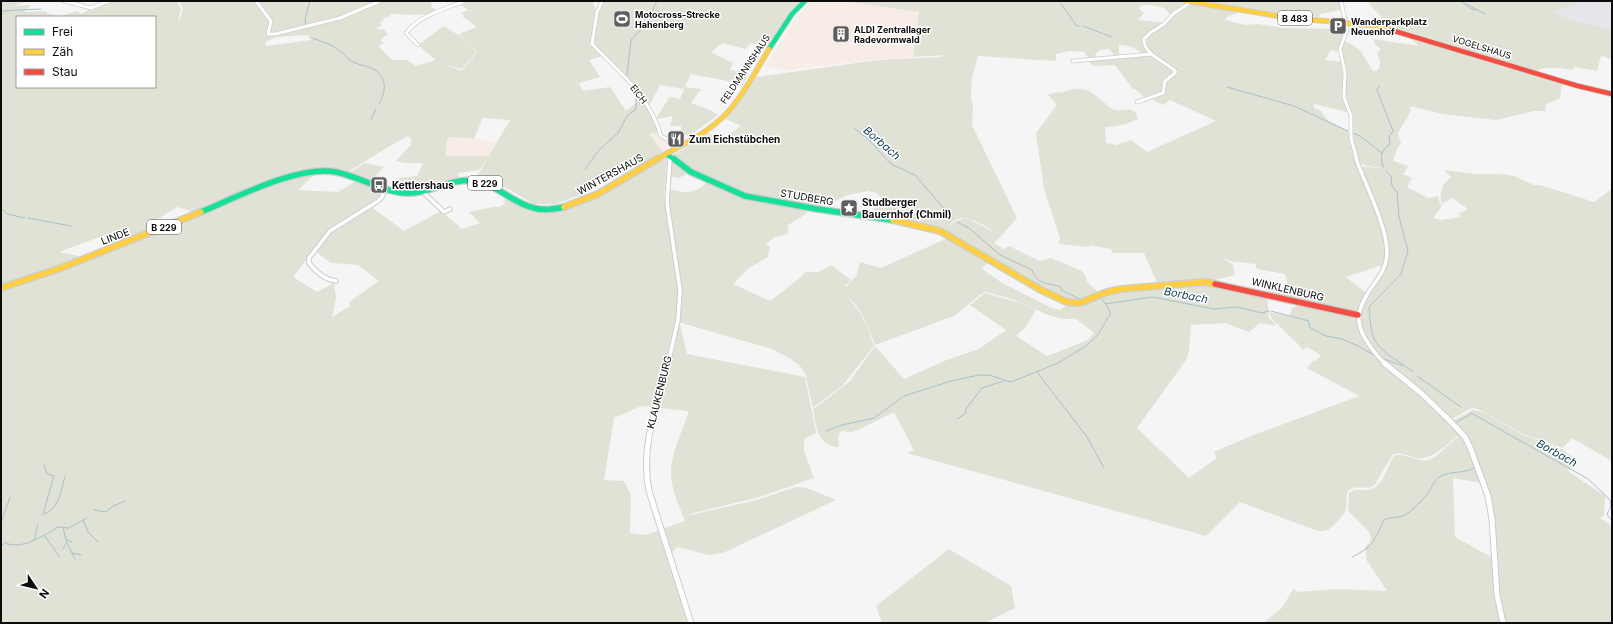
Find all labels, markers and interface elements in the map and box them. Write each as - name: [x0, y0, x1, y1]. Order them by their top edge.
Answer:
- sports icon: Motocross-Strecke Hahenberg: [612, 9, 632, 29]
- place label: Motocross-Strecke Hahenberg: [635, 9, 720, 30]
- road number: B 483: [1278, 11, 1312, 25]
- legend: [16, 16, 156, 88]
- parking icon: Wanderparkplatz Neuenhof: [1328, 16, 1348, 36]
- place label: Wanderparkplatz Neuenhof: [1351, 16, 1427, 37]
- text: Frei: [52, 24, 73, 39]
- building icon: ALDI Zentrallager Radevormwald: [831, 24, 851, 44]
- place label: ALDI Zentrallager Radevormwald: [854, 24, 931, 45]
- street label: FELDMANNSHAUS: [718, 32, 772, 106]
- street label: VOGELSHAUS: [1451, 33, 1513, 61]
- text: Zäh: [52, 44, 73, 59]
- text: Stau: [52, 64, 78, 79]
- street label: EICH: [628, 82, 650, 106]
- water label: Borbach: [861, 123, 904, 163]
- restaurant icon: Zum Eichstübchen: [666, 129, 686, 149]
- place label: Zum Eichstübchen: [689, 133, 780, 145]
- street label: WINTERSHAUS: [575, 151, 645, 197]
- bus stop icon: Kettlershaus: [369, 175, 389, 195]
- road number: B 229: [468, 176, 502, 190]
- place label: Kettlershaus: [392, 179, 454, 191]
- street label: STUDBERG: [779, 186, 835, 208]
- place label: Studberger Bauernhof (Chmil): [862, 196, 952, 220]
- place icon: Studberger Bauernhof (Chmil): [839, 198, 859, 218]
- road number: B 229: [147, 220, 181, 234]
- street label: LINDE: [99, 225, 131, 247]
- street label: WINKLENBURG: [1251, 275, 1325, 303]
- water label: Borbach: [1163, 284, 1210, 306]
- street label: KLAUKENBURG: [644, 354, 674, 430]
- water label: Borbach: [1534, 436, 1580, 470]
- north arrow: [16, 568, 56, 608]
- text: N: [36, 586, 52, 601]

